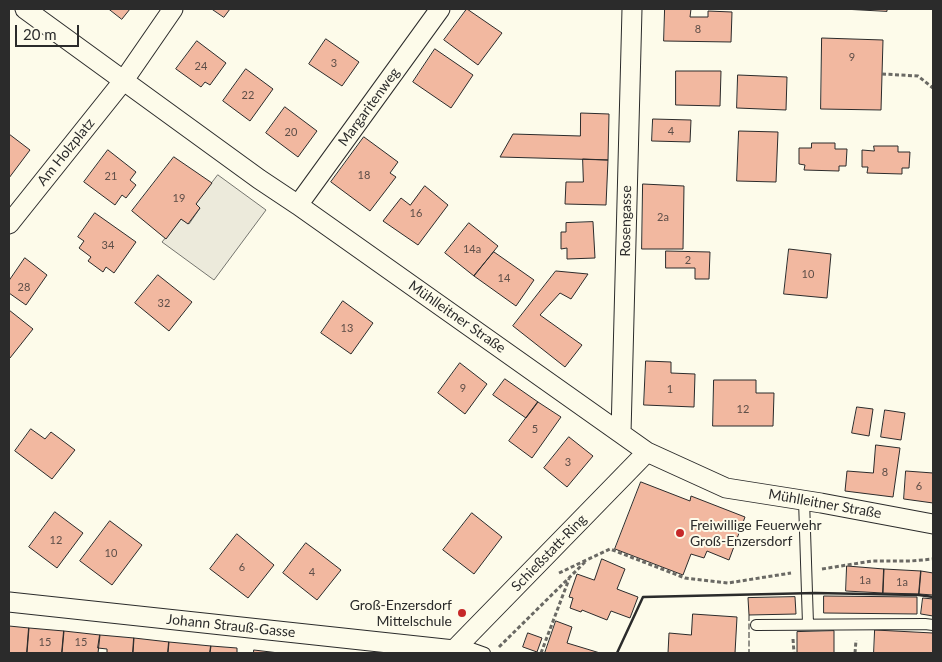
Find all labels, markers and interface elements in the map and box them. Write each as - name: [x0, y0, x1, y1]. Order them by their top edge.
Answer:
- scale bar: [18, 15, 81, 47]
- house number: 8: [695, 22, 701, 36]
- text: 20 m: [23, 25, 57, 43]
- house number: 9: [849, 50, 855, 64]
- house number: 3: [331, 56, 337, 70]
- house number: 24: [195, 59, 207, 73]
- street label: Margaritenweg: [335, 64, 403, 150]
- house number: 22: [242, 88, 254, 102]
- street label: Am Holzplatz: [34, 115, 98, 189]
- house number: 4: [668, 124, 674, 138]
- house number: 20: [285, 125, 297, 139]
- house number: 18: [358, 168, 370, 182]
- house number: 21: [105, 169, 117, 183]
- street label: Rosengasse: [617, 185, 635, 257]
- house number: 19: [173, 191, 185, 205]
- house number: 16: [410, 206, 422, 220]
- house number: 2a: [657, 210, 669, 224]
- house number: 34: [102, 238, 114, 252]
- house number: 14a: [463, 242, 481, 256]
- house number: 2: [685, 253, 691, 267]
- house number: 10: [802, 267, 814, 281]
- house number: 14: [498, 271, 510, 285]
- street label: Mühlleitner Straße: [405, 277, 509, 357]
- house number: 28: [18, 280, 30, 294]
- house number: 32: [158, 296, 170, 310]
- house number: 13: [341, 321, 353, 335]
- house number: 9: [460, 381, 466, 395]
- house number: 1: [667, 382, 673, 396]
- house number: 12: [737, 402, 749, 416]
- house number: 5: [532, 422, 538, 436]
- house number: 3: [565, 455, 571, 469]
- house number: 8: [882, 465, 888, 479]
- house number: 6: [916, 479, 922, 493]
- street label: Mühlleitner Straße: [767, 486, 883, 522]
- street label: Schießstatt-Ring: [508, 511, 590, 595]
- place label: Freiwillige Feuerwehr Groß-Enzersdorf: [690, 517, 822, 550]
- marker: Freiwillige Feuerwehr Groß-Enzersdorf: [674, 527, 686, 539]
- house number: 12: [50, 533, 62, 547]
- house number: 10: [105, 546, 117, 560]
- house number: 6: [239, 560, 245, 574]
- house number: 4: [309, 565, 315, 579]
- house number: 1a: [859, 573, 871, 587]
- house number: 1a: [896, 575, 908, 589]
- place label: Groß-Enzersdorf Mittelschule: [350, 597, 452, 630]
- marker: Groß-Enzersdorf Mittelschule: [456, 607, 468, 619]
- street label: Johann Strauß-Gasse: [166, 611, 296, 641]
- house number: 15: [39, 635, 51, 649]
- house number: 15: [75, 635, 87, 649]

